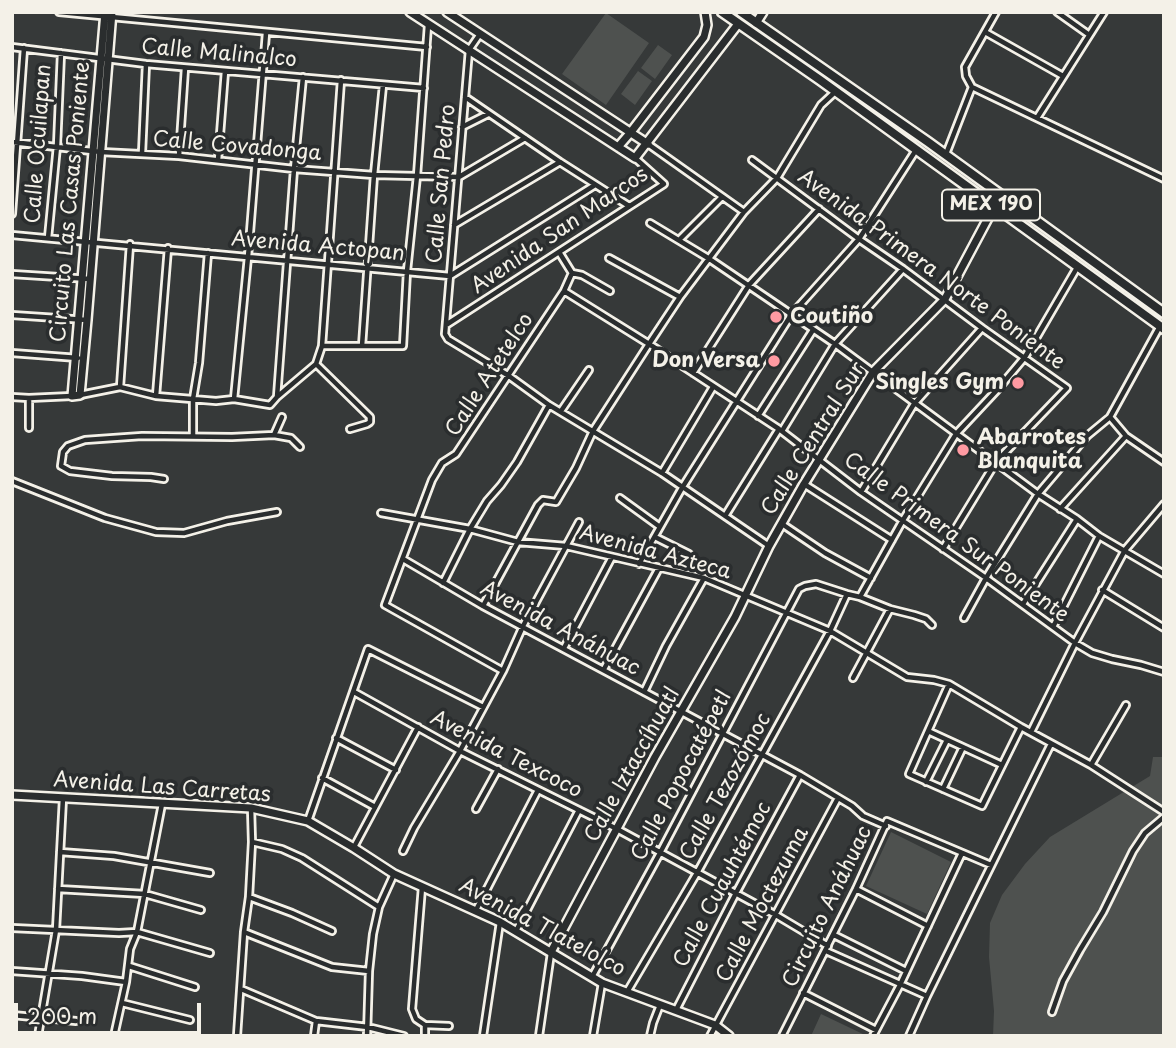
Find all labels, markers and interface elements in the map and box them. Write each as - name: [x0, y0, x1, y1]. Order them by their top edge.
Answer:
- street label: Calle Malinalco: [140, 35, 298, 73]
- street label: Circuito Las Casas Poniente: [46, 61, 96, 343]
- street label: Calle Ocuilapan: [21, 63, 57, 225]
- street label: Calle San Pedro: [422, 103, 462, 265]
- street label: Calle Covadonga: [152, 127, 322, 167]
- street label: Avenida San Marcos: [467, 162, 653, 300]
- street label: Avenida Primera Norte Poniente: [793, 165, 1069, 375]
- road number: MEX 190: [942, 190, 1040, 220]
- street label: Avenida Actopan: [230, 227, 406, 267]
- place label: Coutiño: [790, 304, 873, 330]
- street label: Calle Atetelco: [441, 309, 539, 441]
- marker: Coutiño: [768, 309, 784, 325]
- place label: Don Versa: [652, 348, 760, 374]
- marker: Don Versa: [766, 353, 782, 369]
- street label: Calle Central Sur: [757, 358, 871, 520]
- place label: Singles Gym: [875, 370, 1004, 396]
- marker: Singles Gym: [1010, 375, 1026, 391]
- place label: Abarrotes Blanquita: [977, 425, 1086, 475]
- marker: Abarrotes Blanquita: [955, 442, 971, 458]
- street label: Calle Primera Sur Poniente: [838, 448, 1074, 628]
- street label: Avenida Azteca: [576, 521, 734, 585]
- street label: Avenida Anáhuac: [476, 576, 644, 682]
- street label: Calle Iztaccíhuatl: [580, 683, 686, 847]
- street label: Calle Popocatépetl: [626, 687, 738, 865]
- street label: Avenida Texcoco: [426, 706, 586, 804]
- street label: Calle Tezozómoc: [675, 709, 777, 865]
- street label: Avenida Las Carretas: [53, 768, 271, 808]
- street label: Calle Cuauhtémoc: [669, 798, 777, 972]
- street label: Circuito Anáhuac: [778, 822, 878, 992]
- street label: Calle Moctezuma: [711, 823, 815, 987]
- street label: Avenida Tlatelolco: [455, 873, 629, 983]
- scale bar: [18, 988, 205, 1032]
- text: 200 m: [27, 999, 97, 1031]

